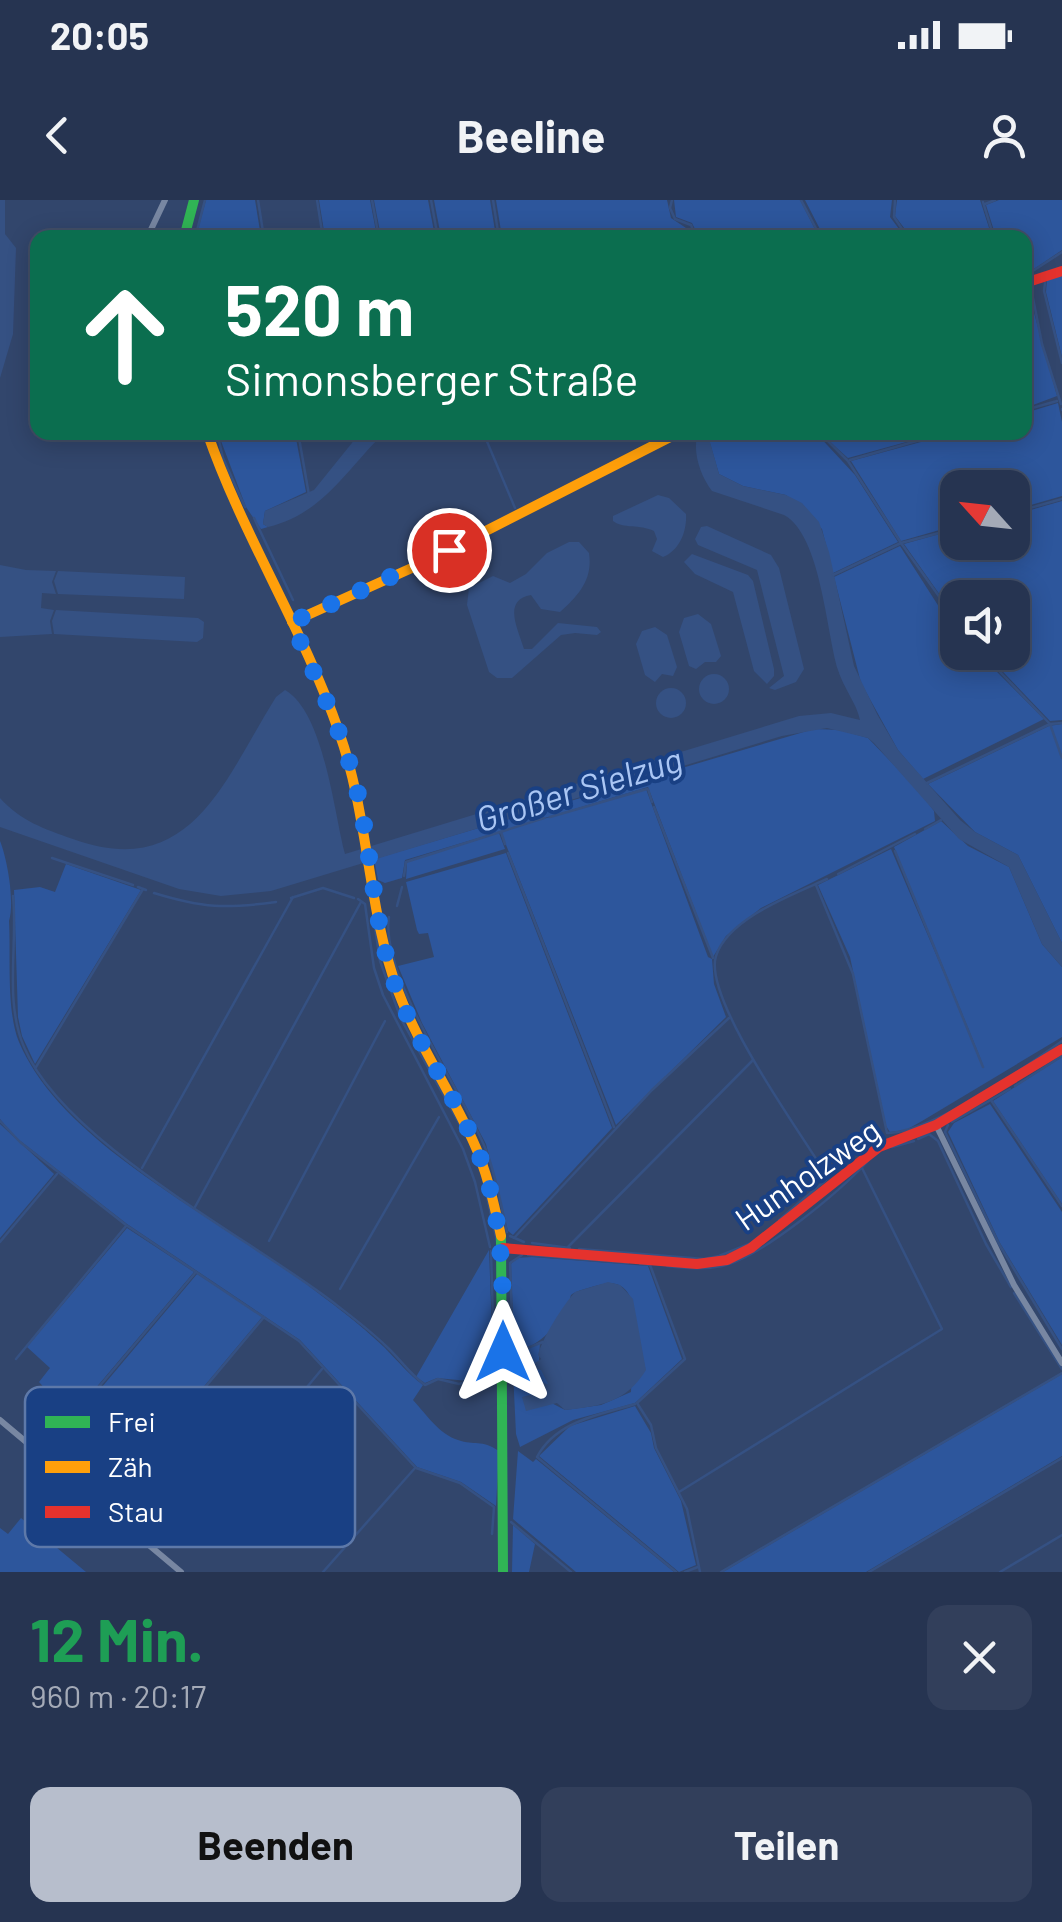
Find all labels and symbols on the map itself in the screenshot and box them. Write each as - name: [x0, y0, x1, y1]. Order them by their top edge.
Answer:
- north arrow: [940, 470, 1030, 560]
- pin: [407, 508, 492, 593]
- water label: Großer Sielzug: [470, 737, 687, 839]
- street label: Hunholzweg: [727, 1110, 887, 1237]
- position arrow: [451, 1300, 555, 1404]
- legend: [25, 1387, 355, 1547]
- text: Frei: [108, 1404, 156, 1438]
- text: Zäh: [108, 1449, 153, 1483]
- text: Stau: [108, 1494, 164, 1528]

